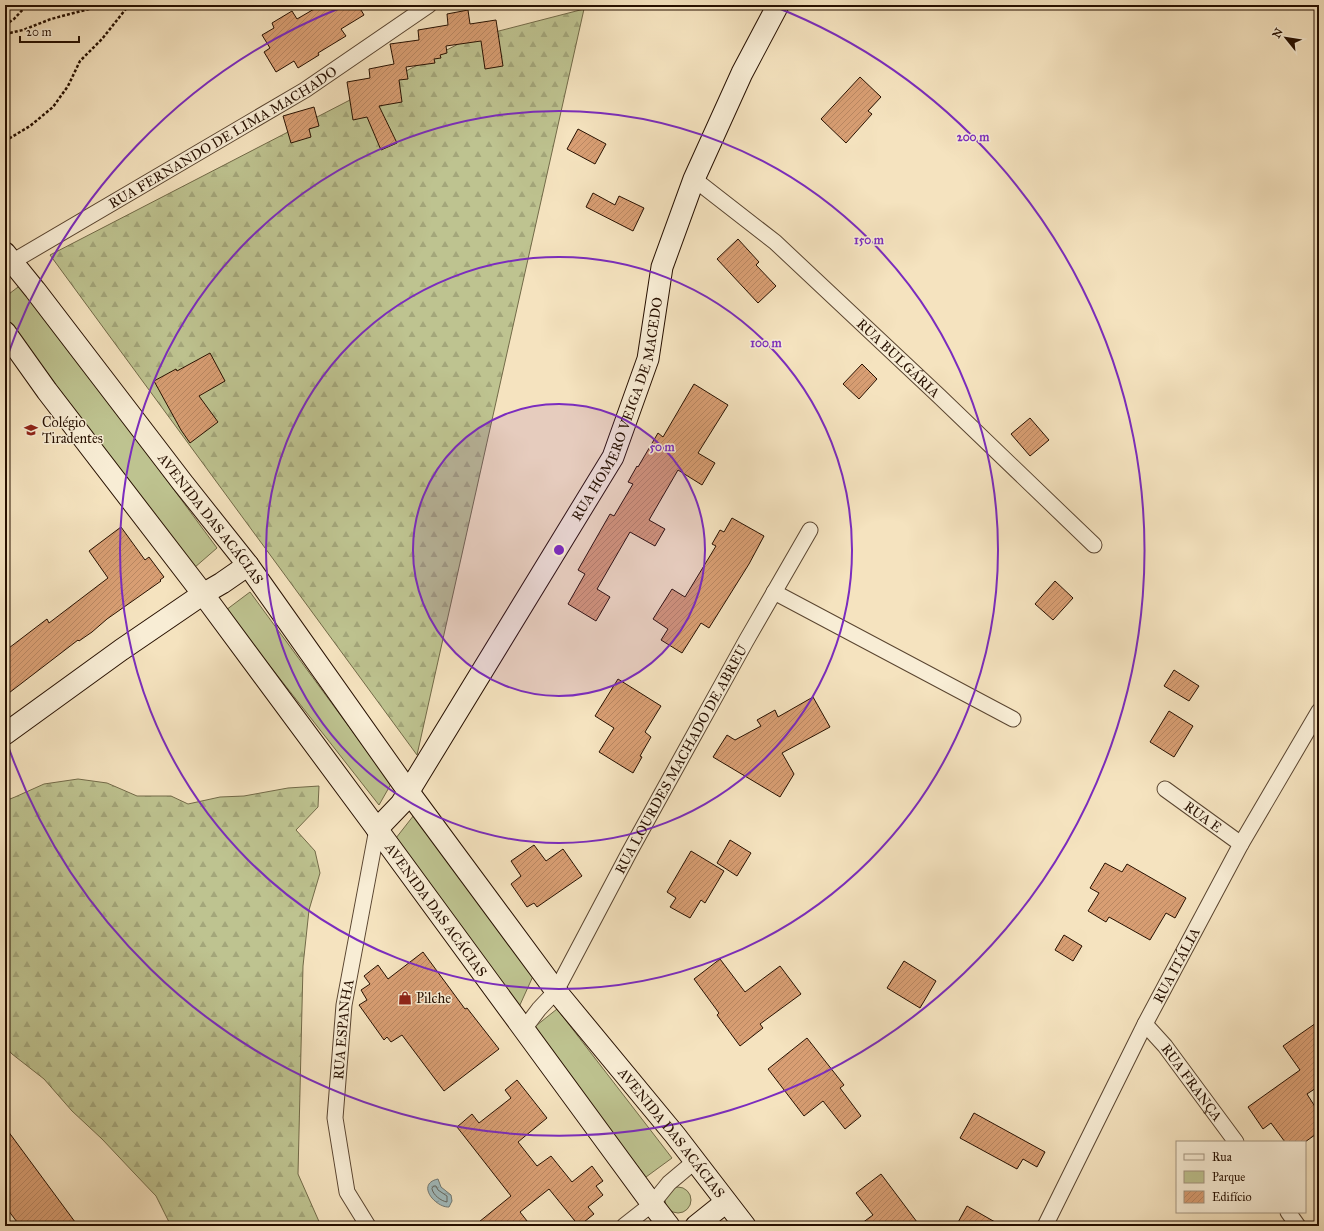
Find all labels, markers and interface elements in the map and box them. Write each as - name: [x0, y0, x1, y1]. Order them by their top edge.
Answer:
- scale bar: [20, 18, 79, 44]
- north arrow: [1266, 18, 1306, 58]
- text: 20 m: [26, 25, 52, 39]
- text: N: [1270, 25, 1286, 41]
- street label: RUA FERNANDO DE LIMA MACHADO: [106, 63, 340, 212]
- text: 200 m: [957, 130, 990, 144]
- text: 150 m: [854, 233, 885, 247]
- street label: RUA HOMERO VEIGA DE MACEDO: [568, 296, 666, 524]
- street label: RUA BULGÁRIA: [853, 315, 944, 402]
- text: 100 m: [750, 336, 783, 350]
- place label: Colégio Tiradentes: [42, 414, 103, 447]
- school or university icon: Colégio Tiradentes: [23, 422, 39, 438]
- text: 50 m: [649, 440, 676, 454]
- street label: AVENIDA DAS ACÁCIAS: [153, 449, 267, 588]
- centre of rings: [552, 543, 566, 557]
- street label: RUA LOURDES MACHADO DE ABREU: [611, 641, 752, 877]
- street label: RUA E: [1181, 798, 1225, 836]
- street label: AVENIDA DAS ACÁCIAS: [381, 839, 490, 980]
- street label: RUA ITÁLIA: [1150, 924, 1204, 1006]
- street label: RUA ESPANHA: [330, 977, 358, 1080]
- shop icon: Pilche: [397, 990, 413, 1006]
- place label: Pilche: [416, 990, 451, 1007]
- street label: RUA FRANÇA: [1157, 1041, 1226, 1125]
- street label: AVENIDA DAS ACÁCIAS: [613, 1064, 728, 1201]
- legend: [1176, 1141, 1306, 1213]
- text: Rua: [1212, 1150, 1233, 1164]
- text: Parque: [1212, 1170, 1245, 1185]
- text: Edifício: [1212, 1190, 1252, 1204]

